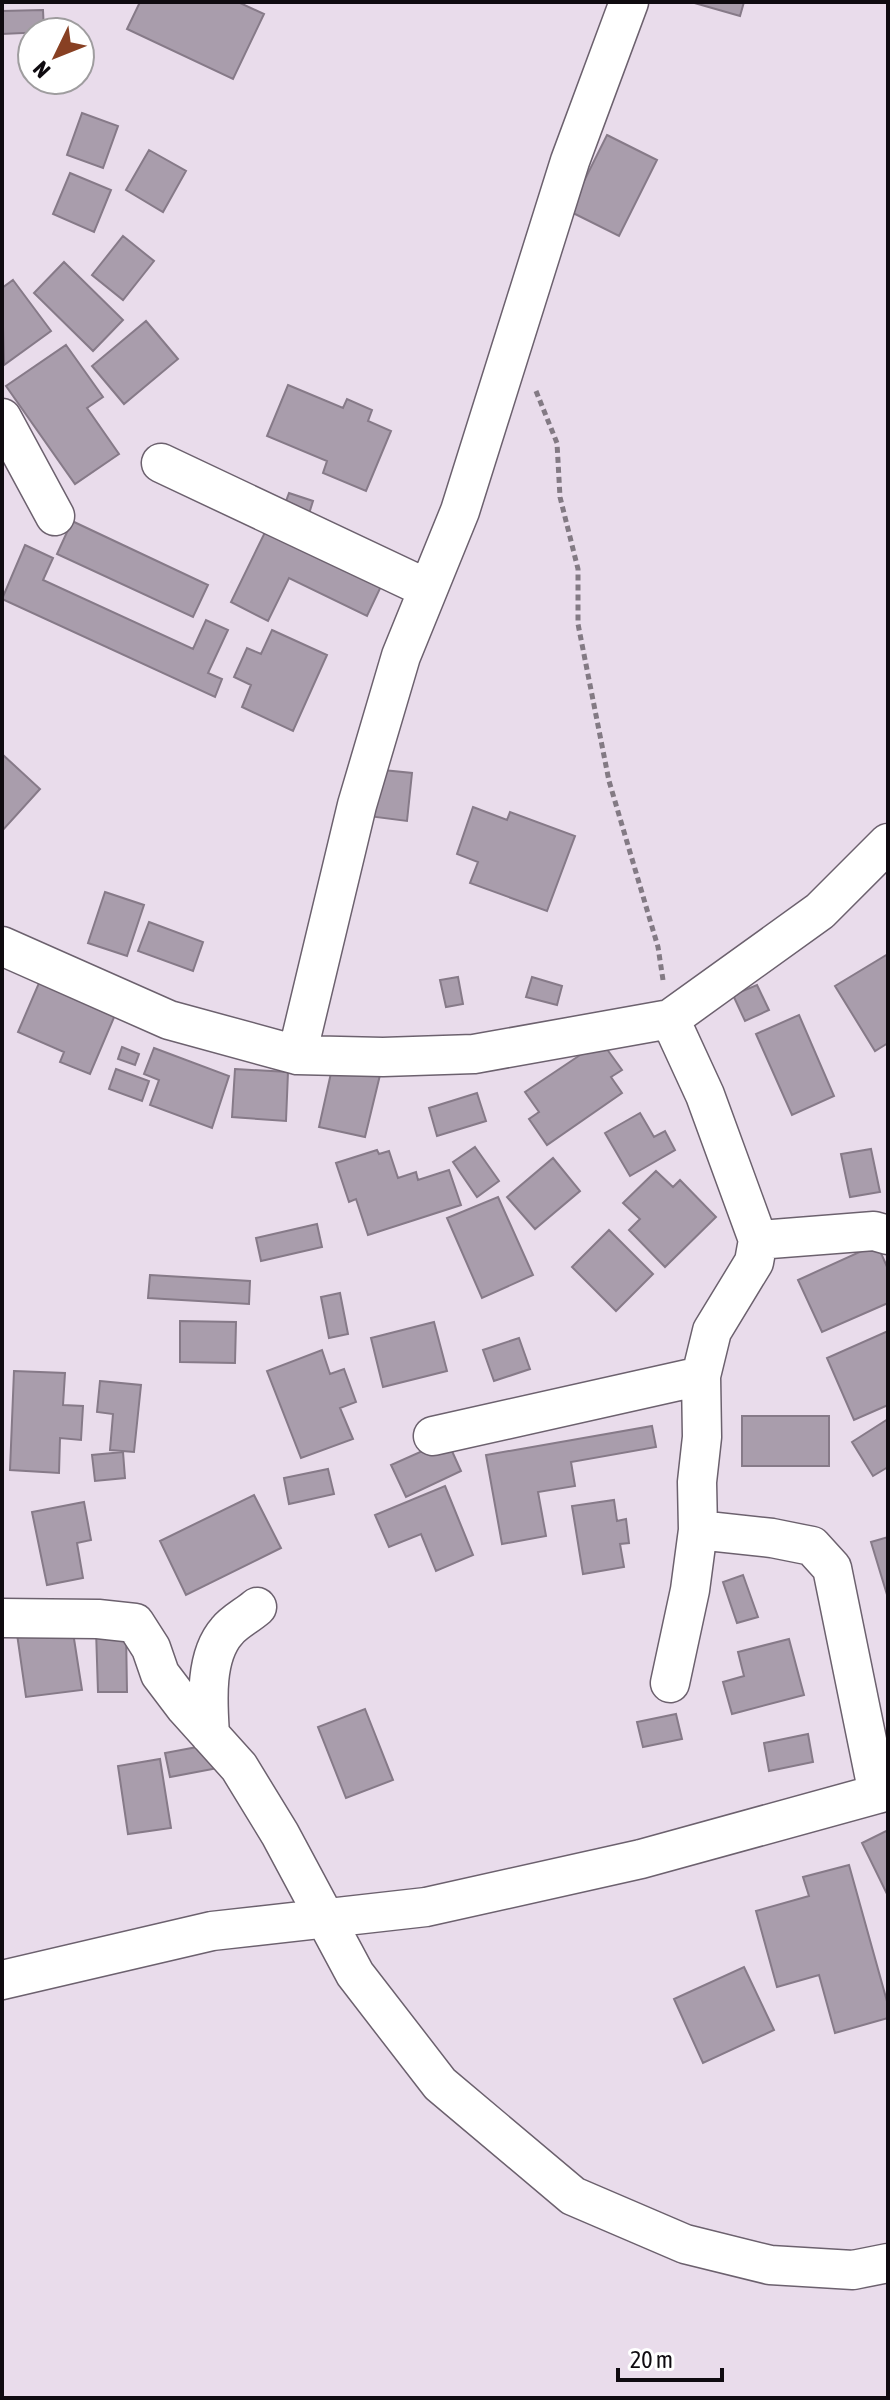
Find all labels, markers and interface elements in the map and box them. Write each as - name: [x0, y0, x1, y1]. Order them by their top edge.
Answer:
- north arrow: [16, 16, 96, 96]
- text: N: [27, 56, 55, 83]
- scale bar: [618, 2332, 722, 2382]
- text: 20 m: [630, 2346, 673, 2373]

